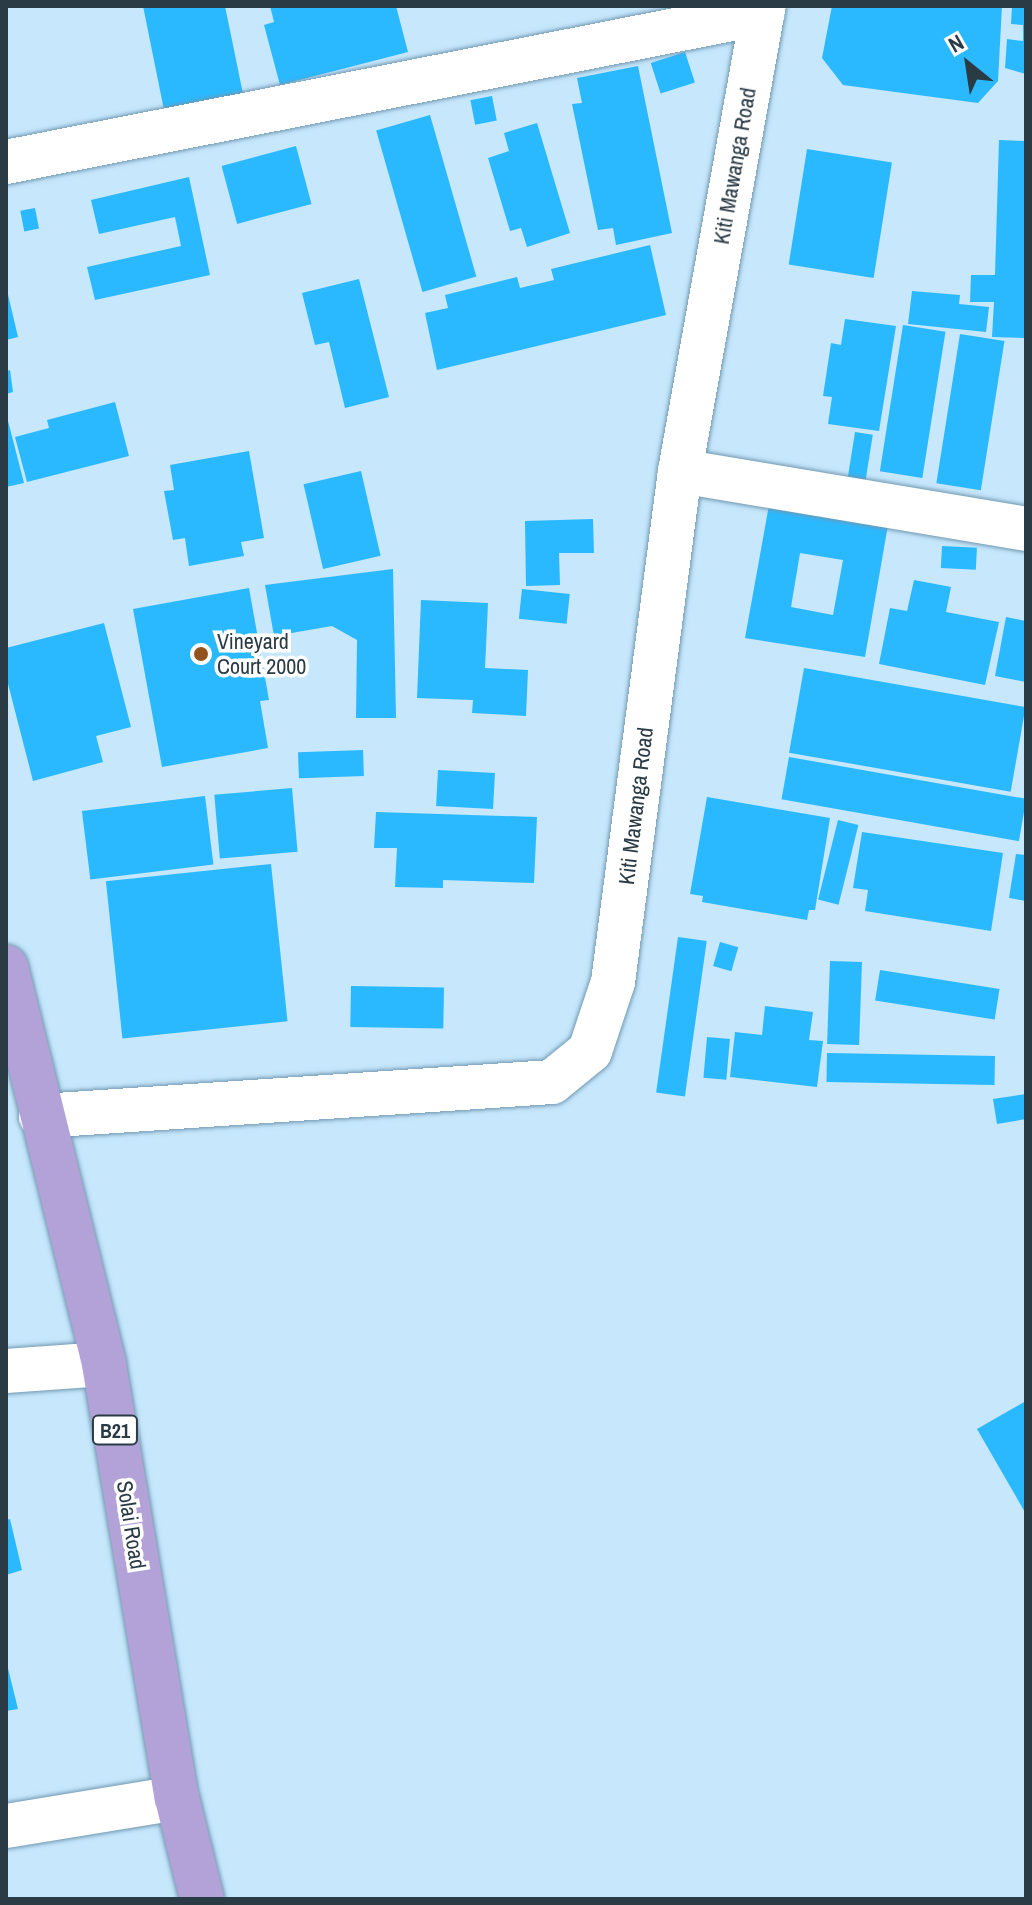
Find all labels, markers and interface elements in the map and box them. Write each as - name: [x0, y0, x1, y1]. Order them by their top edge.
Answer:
- north arrow: [928, 24, 1008, 104]
- text: N: [943, 27, 969, 59]
- street label: Kiti Mawanga Road: [708, 86, 762, 246]
- place label: Vineyard Court 2000: [217, 628, 306, 680]
- marker: Vineyard Court 2000: [192, 645, 210, 663]
- street label: Kiti Mawanga Road: [613, 726, 659, 886]
- road number: B21: [91, 1414, 139, 1446]
- street label: Solai Road: [111, 1479, 151, 1571]

